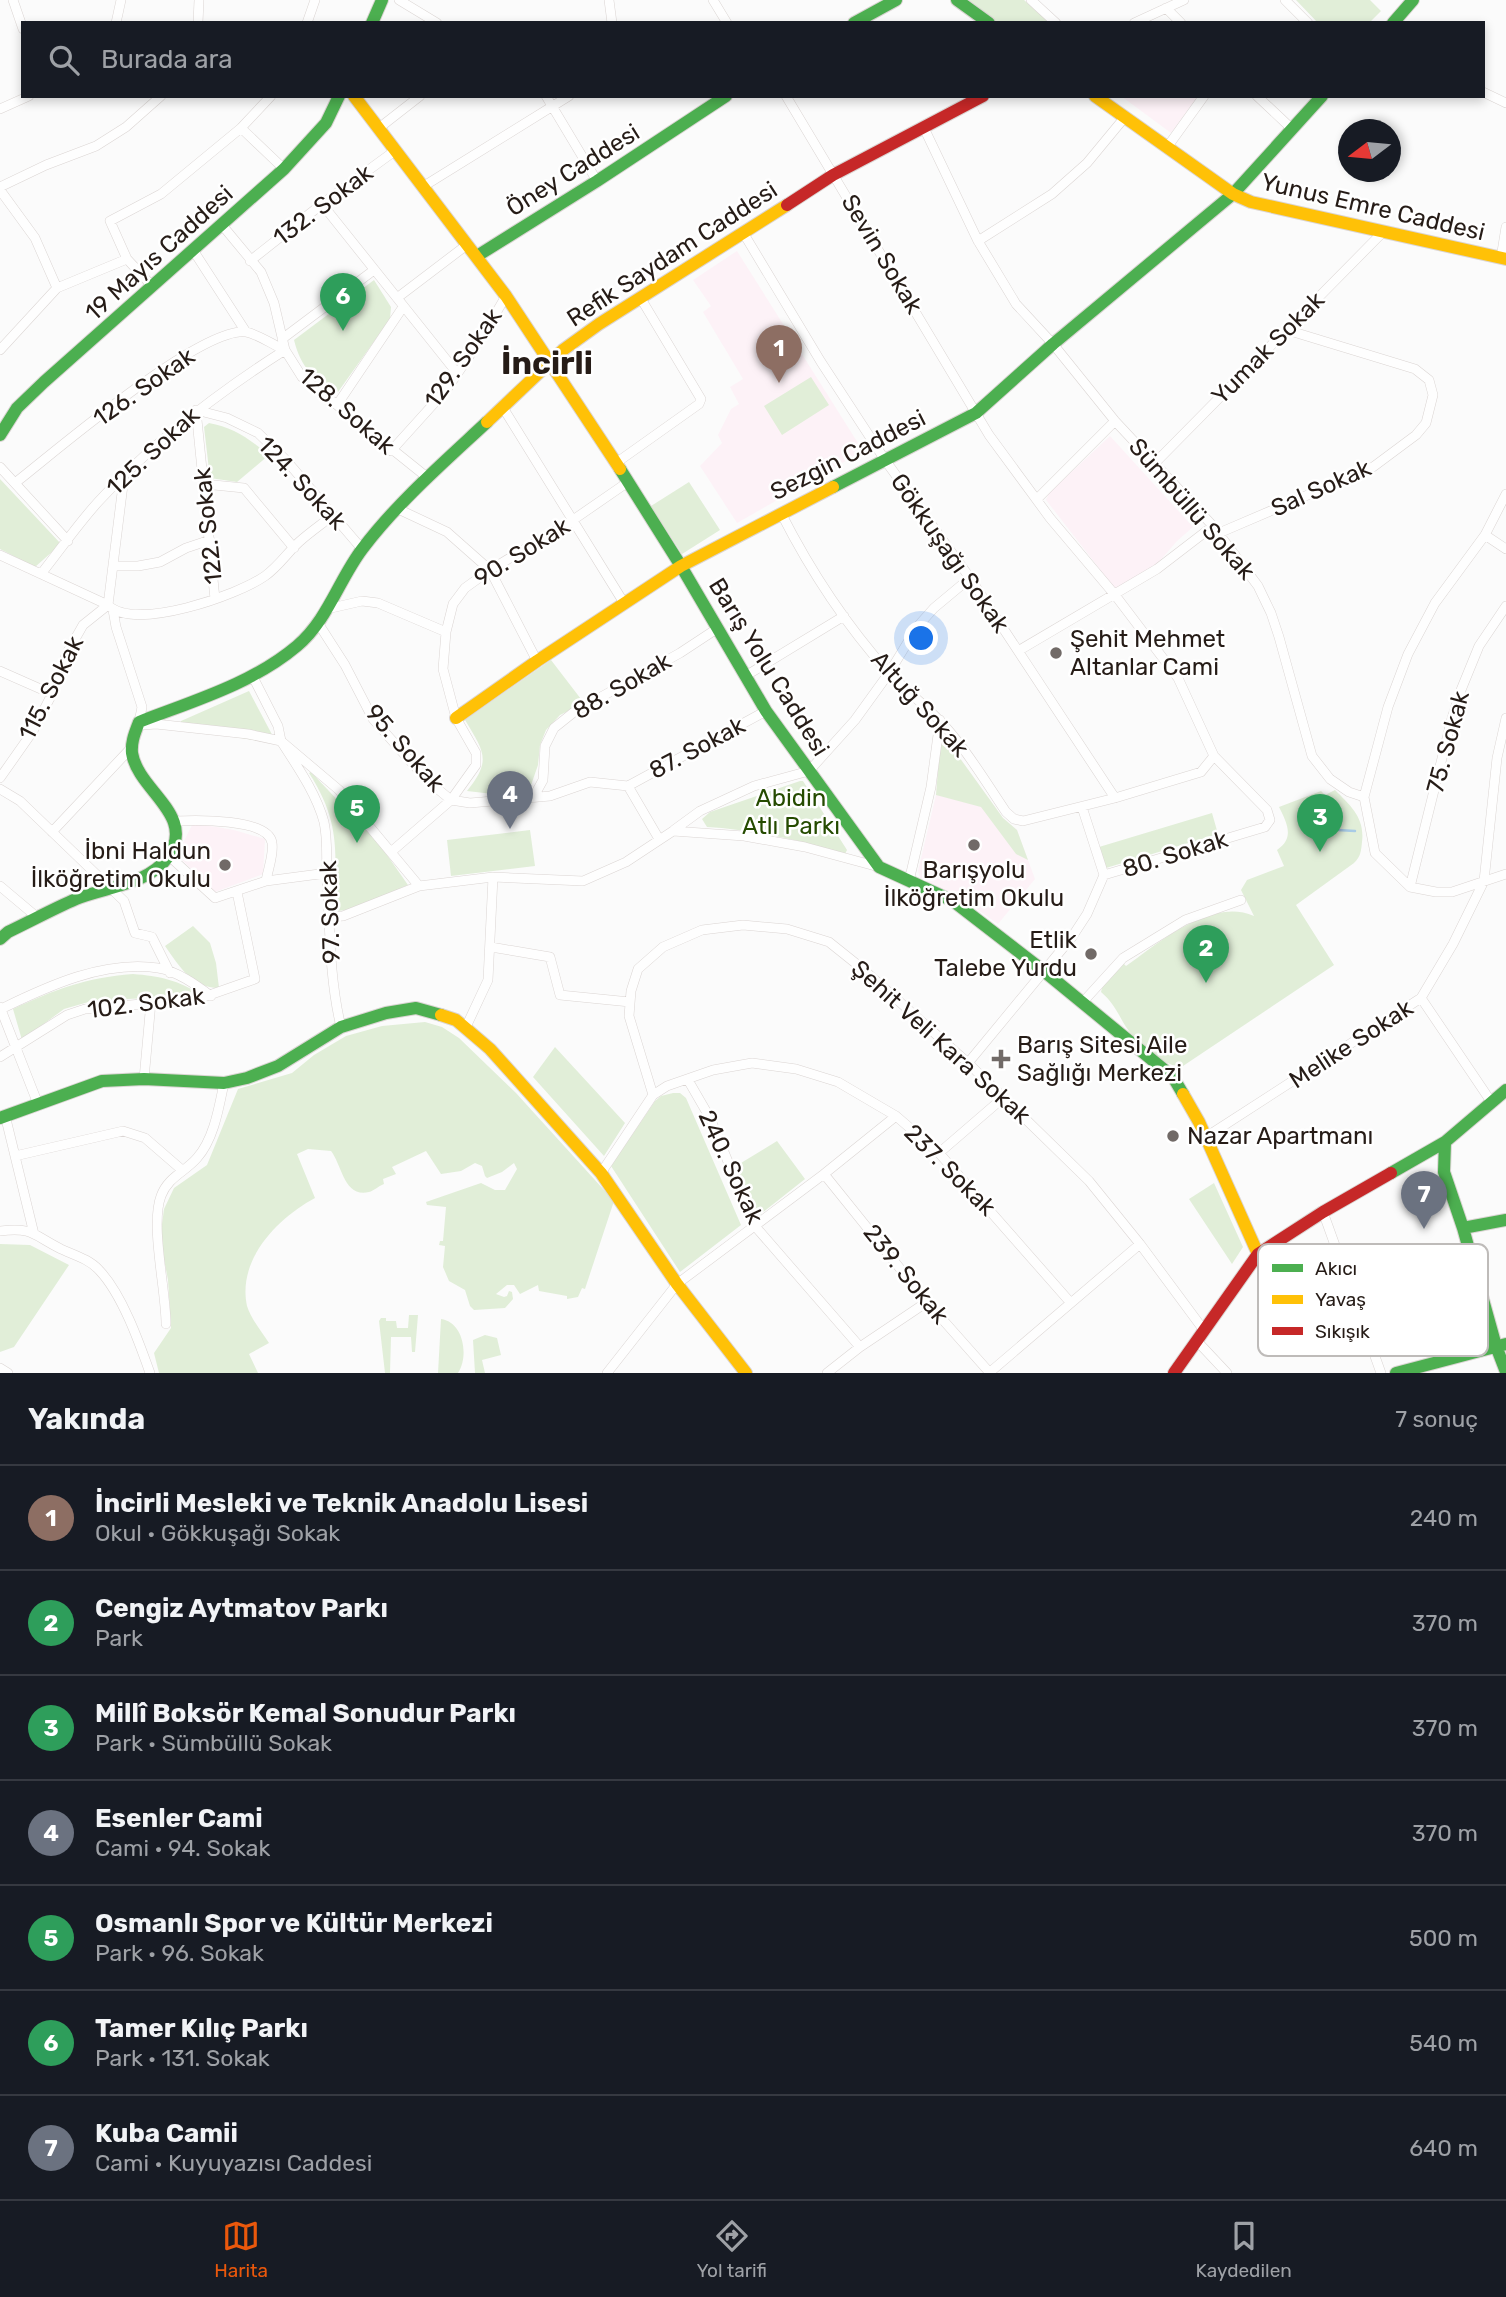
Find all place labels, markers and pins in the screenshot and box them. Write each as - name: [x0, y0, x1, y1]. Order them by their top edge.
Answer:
- pin: 6: [320, 273, 366, 331]
- pin: 1: [756, 325, 802, 383]
- place label: Şehit Mehmet Altanlar Cami: [1070, 625, 1225, 681]
- marker: Şehit Mehmet Altanlar Cami: [1048, 645, 1064, 661]
- pin: 4: [487, 771, 533, 829]
- pin: 5: [334, 785, 380, 843]
- pin: 3: [1297, 794, 1343, 852]
- place label: İbni Haldun İlköğretim Okulu: [31, 837, 211, 893]
- marker: Barışyolu İlköğretim Okulu: [966, 837, 982, 853]
- place label: Barışyolu İlköğretim Okulu: [884, 856, 1064, 912]
- marker: İbni Haldun İlköğretim Okulu: [217, 857, 233, 873]
- pin: 2: [1183, 925, 1229, 983]
- place label: Etlik Talebe Yurdu: [934, 926, 1078, 982]
- marker: Etlik Talebe Yurdu: [1083, 946, 1099, 962]
- place label: Barış Sitesi Aile Sağlığı Merkezi: [1017, 1031, 1187, 1087]
- marker: Barış Sitesi Aile Sağlığı Merkezi: [991, 1049, 1011, 1069]
- place label: Nazar Apartmanı: [1187, 1122, 1373, 1150]
- marker: Nazar Apartmanı: [1165, 1128, 1181, 1144]
- pin: 7: [1401, 1171, 1447, 1229]

